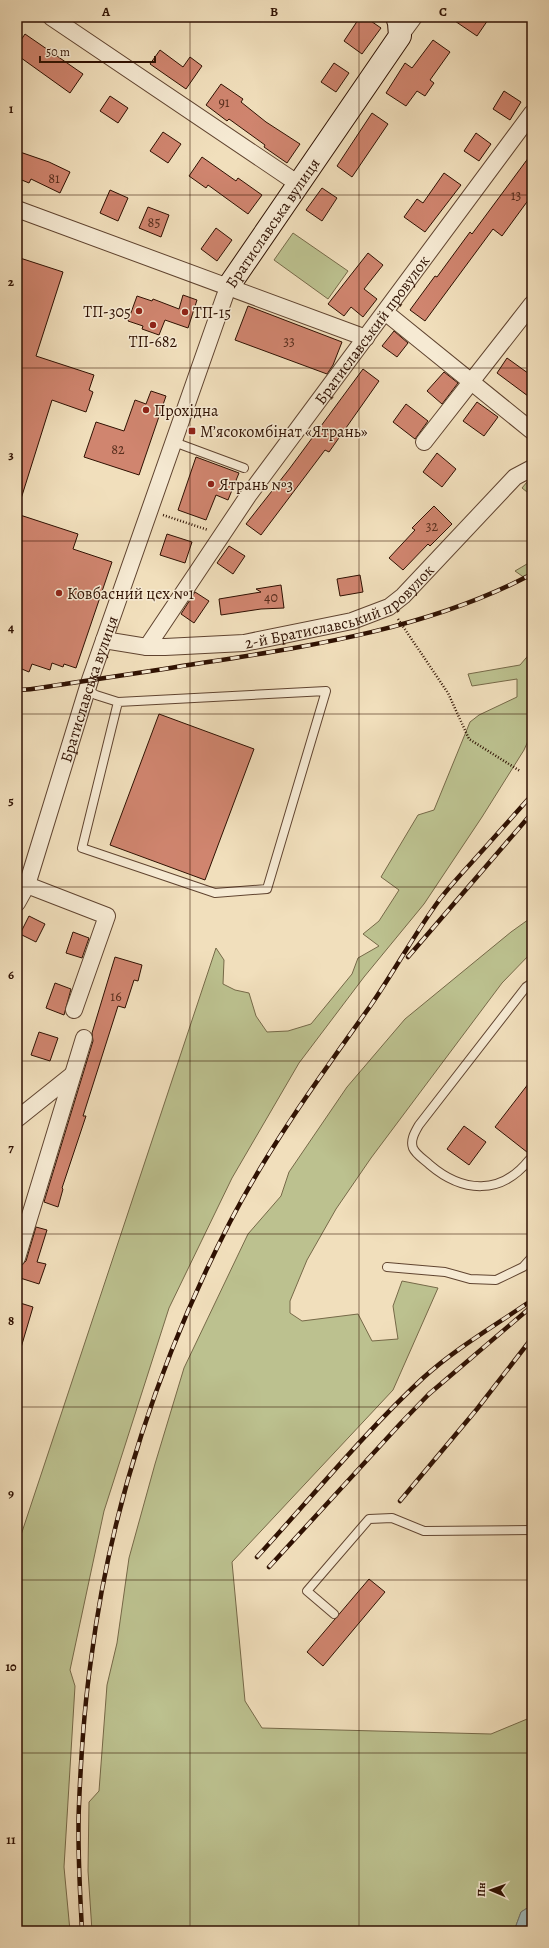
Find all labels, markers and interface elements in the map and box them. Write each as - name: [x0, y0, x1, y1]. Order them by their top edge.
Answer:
- text: A: [101, 3, 111, 20]
- text: B: [270, 3, 278, 20]
- text: C: [439, 3, 447, 20]
- scale bar: [40, 38, 155, 64]
- text: 50 m: [46, 44, 70, 60]
- house number: 91: [218, 93, 230, 112]
- text: 1: [9, 100, 14, 117]
- street label: Братиславська вулиця: [221, 154, 325, 293]
- house number: 81: [48, 169, 60, 188]
- house number: 13: [511, 186, 521, 205]
- house number: 85: [148, 213, 160, 232]
- street label: Братиславський провулок: [310, 251, 435, 409]
- text: 2: [8, 273, 15, 290]
- place label: ТП-305: [83, 301, 131, 323]
- place label: ТП-15: [193, 302, 231, 324]
- marker: ТП-305: [134, 306, 144, 316]
- marker: ТП-15: [180, 307, 190, 317]
- marker: ТП-682: [148, 320, 158, 330]
- place label: ТП-682: [129, 331, 178, 353]
- house number: 33: [283, 332, 295, 351]
- place label: Прохідна: [154, 400, 219, 422]
- marker: Прохідна: [141, 405, 151, 415]
- place label: М’ясокомбінат «Ятрань»: [200, 421, 368, 443]
- marker: М’ясокомбінат «Ятрань»: [187, 426, 197, 436]
- house number: 82: [111, 440, 125, 459]
- text: 3: [8, 446, 14, 463]
- place label: Ятрань №3: [219, 474, 293, 496]
- marker: Ятрань №3: [206, 479, 216, 489]
- house number: 32: [426, 517, 439, 536]
- street label: 2-й Братиславський провулок: [243, 560, 439, 655]
- place label: Ковбасний цех №1: [67, 583, 194, 605]
- marker: Ковбасний цех №1: [54, 588, 64, 598]
- house number: 40: [264, 588, 278, 607]
- street label: Братиславська вулиця: [55, 613, 124, 765]
- text: 4: [8, 619, 14, 636]
- text: 5: [8, 792, 14, 809]
- text: 6: [8, 966, 14, 983]
- house number: 16: [110, 987, 122, 1006]
- text: 7: [8, 1139, 14, 1156]
- text: 8: [8, 1312, 14, 1329]
- text: 9: [8, 1485, 14, 1502]
- text: 10: [5, 1658, 17, 1675]
- text: 11: [6, 1831, 16, 1848]
- north arrow: [471, 1870, 511, 1910]
- text: Пн: [474, 1882, 489, 1897]

